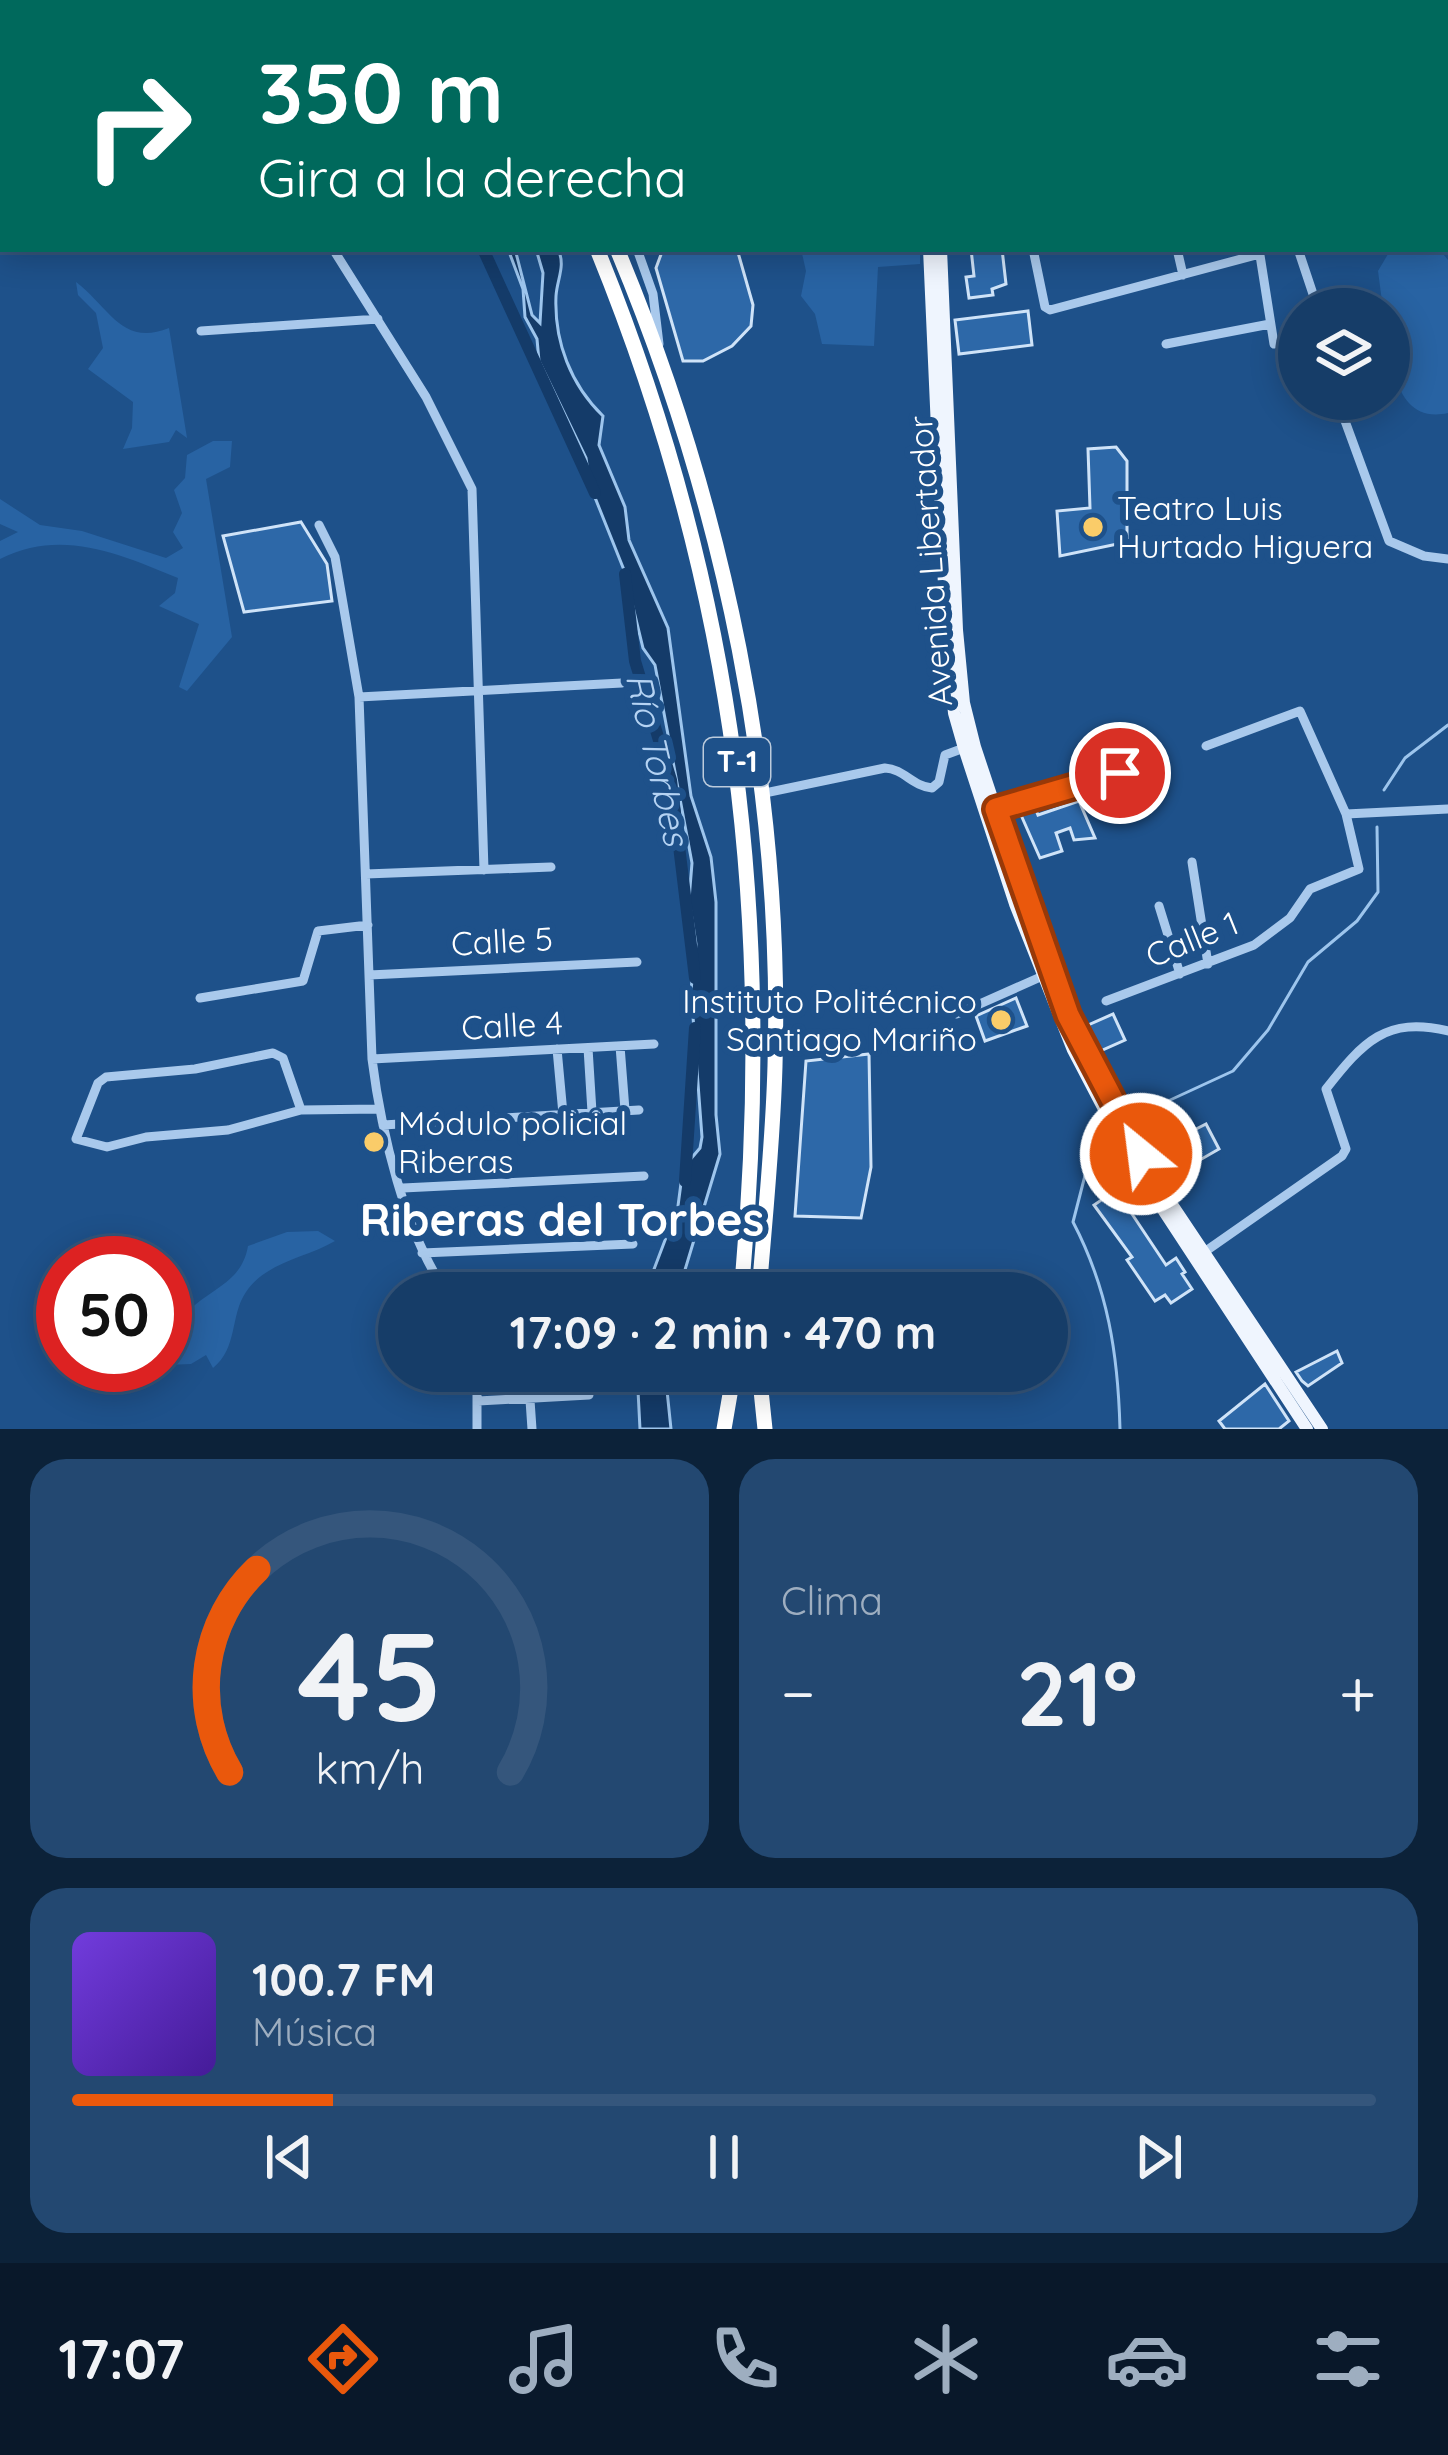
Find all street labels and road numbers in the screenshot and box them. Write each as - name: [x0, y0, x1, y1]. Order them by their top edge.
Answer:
- street label: Avenida Libertador: [899, 414, 960, 708]
- road number: T-1: [704, 738, 770, 786]
- street label: Calle 1: [1140, 901, 1244, 976]
- street label: Calle 5: [450, 917, 554, 964]
- street label: Calle 4: [460, 1001, 564, 1048]

